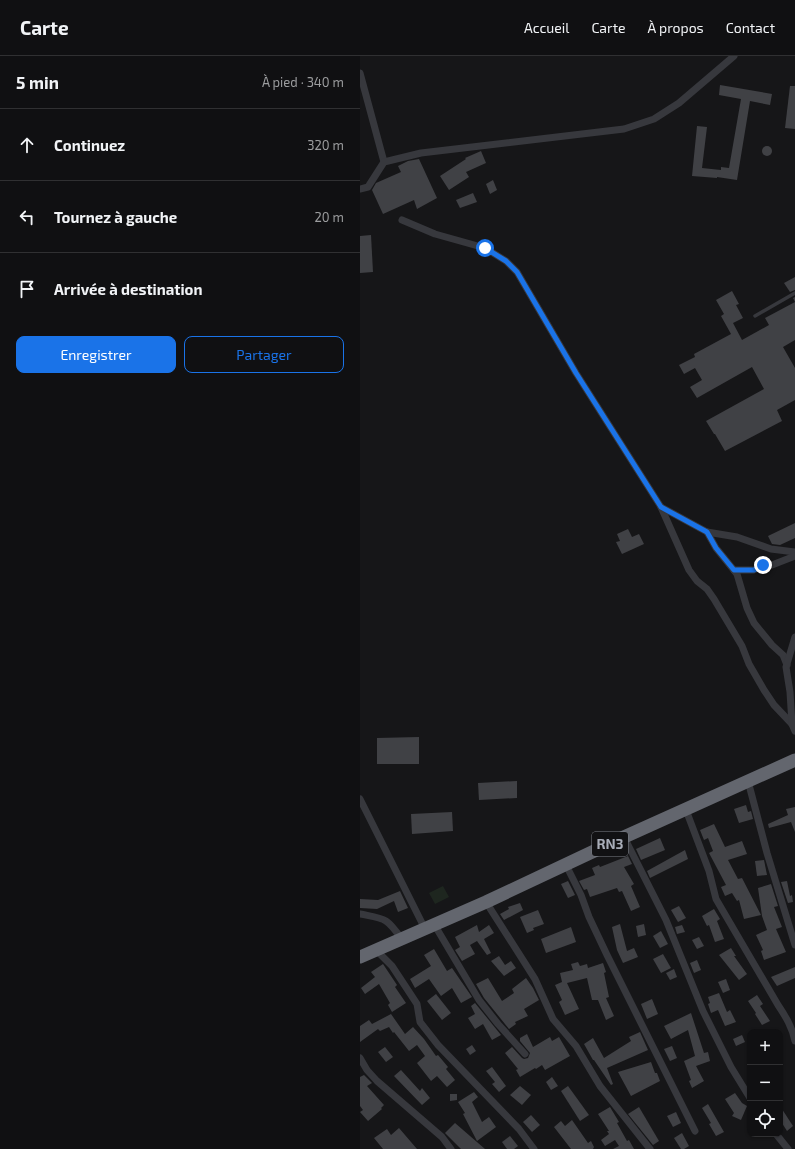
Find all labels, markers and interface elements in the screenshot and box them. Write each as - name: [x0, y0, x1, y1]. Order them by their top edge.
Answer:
- text: Carte: [20, 16, 69, 39]
- text: Accueil: [524, 19, 569, 36]
- text: Carte: [591, 19, 626, 36]
- text: À propos: [648, 19, 704, 36]
- text: Contact: [726, 19, 775, 36]
- text: 5 min: [16, 72, 59, 92]
- text: À pied · 340 m: [262, 74, 344, 90]
- icon: ahead: [16, 134, 38, 156]
- text: Continuez: [54, 136, 125, 154]
- text: 320 m: [307, 137, 344, 153]
- icon: left: [16, 206, 38, 228]
- text: Tournez à gauche: [54, 208, 177, 226]
- text: 20 m: [315, 209, 344, 225]
- route start: [476, 239, 494, 257]
- icon: arrive: [16, 278, 38, 300]
- text: Arrivée à destination: [54, 280, 202, 298]
- button: Enregistrer: [16, 336, 176, 373]
- button: Partager: [184, 336, 344, 373]
- route end: [754, 556, 772, 574]
- road number: RN3: [592, 832, 628, 856]
- map controls: [747, 1029, 783, 1137]
- button: +: [747, 1029, 783, 1065]
- button: −: [747, 1065, 783, 1101]
- button: locate: [747, 1101, 783, 1137]

